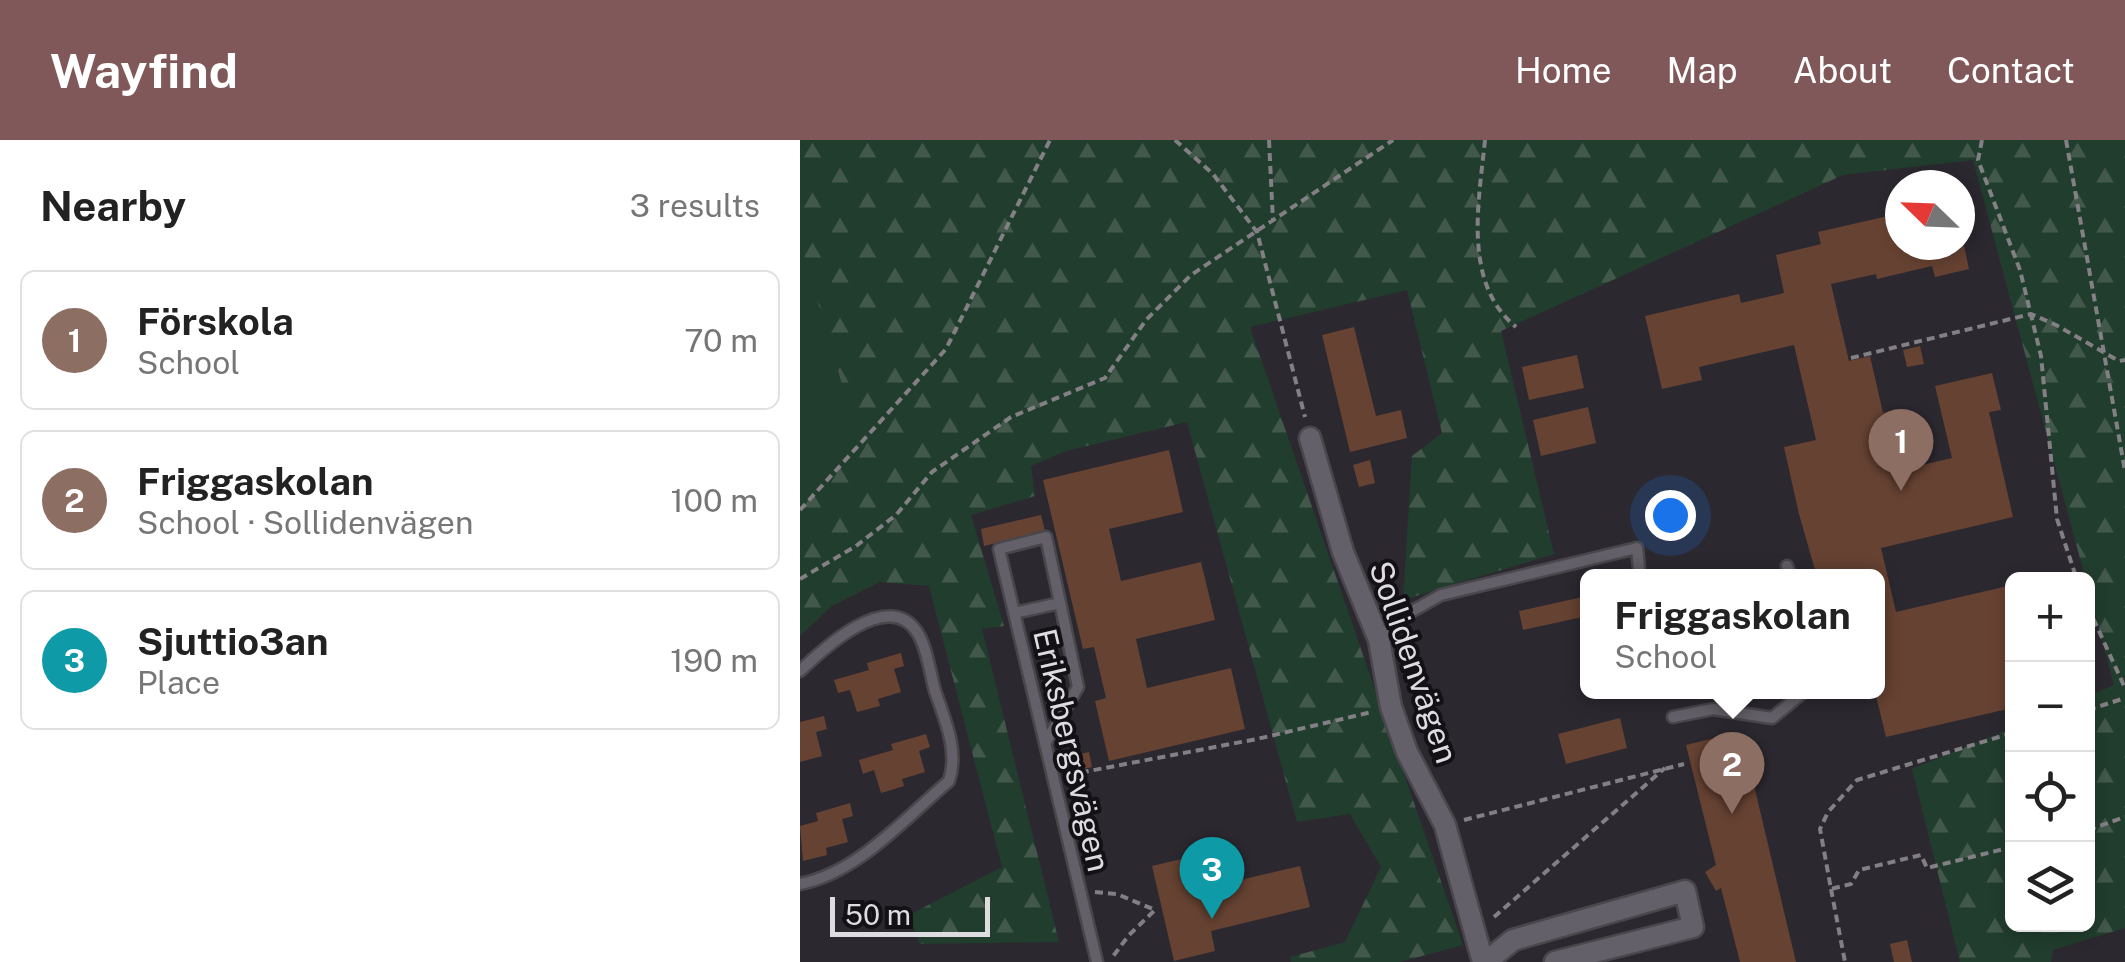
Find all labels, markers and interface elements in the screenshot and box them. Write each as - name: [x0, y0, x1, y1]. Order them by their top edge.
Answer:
- text: Wayfind: [50, 42, 238, 99]
- text: Home: [1515, 50, 1612, 91]
- text: Map: [1667, 50, 1738, 91]
- text: About: [1793, 50, 1892, 91]
- text: Contact: [1947, 50, 2075, 91]
- north arrow: [1885, 170, 1975, 260]
- text: Nearby: [40, 181, 186, 230]
- text: 3 results: [630, 187, 760, 224]
- text: Förskola: [137, 299, 294, 344]
- text: 1: [68, 322, 81, 359]
- text: 70 m: [684, 322, 758, 359]
- text: School: [137, 344, 240, 381]
- pin: 1: [1868, 408, 1934, 491]
- text: Friggaskolan: [137, 459, 374, 504]
- text: 2: [64, 482, 85, 519]
- text: 100 m: [671, 482, 758, 519]
- your location: [1645, 490, 1696, 541]
- text: School · Sollidenvägen: [137, 504, 473, 541]
- street label: Sollidenvägen: [1362, 556, 1466, 768]
- popup: [1580, 569, 1885, 699]
- map controls: [2005, 572, 2095, 932]
- button: +: [2005, 572, 2095, 662]
- text: Friggaskolan: [1614, 593, 1851, 638]
- text: Sjuttio3an: [137, 619, 329, 664]
- street label: Eriksbergsvägen: [1026, 625, 1118, 875]
- text: School: [1614, 638, 1717, 675]
- text: 3: [64, 642, 85, 679]
- text: 190 m: [670, 642, 758, 679]
- button: −: [2005, 662, 2095, 752]
- text: Place: [137, 664, 220, 701]
- pin: 2: [1700, 732, 1764, 814]
- button: locate: [2005, 752, 2095, 842]
- pin: 3: [1180, 836, 1244, 919]
- button: layers: [2005, 842, 2095, 932]
- scale bar: [830, 892, 990, 936]
- text: 50 m: [845, 898, 911, 931]

